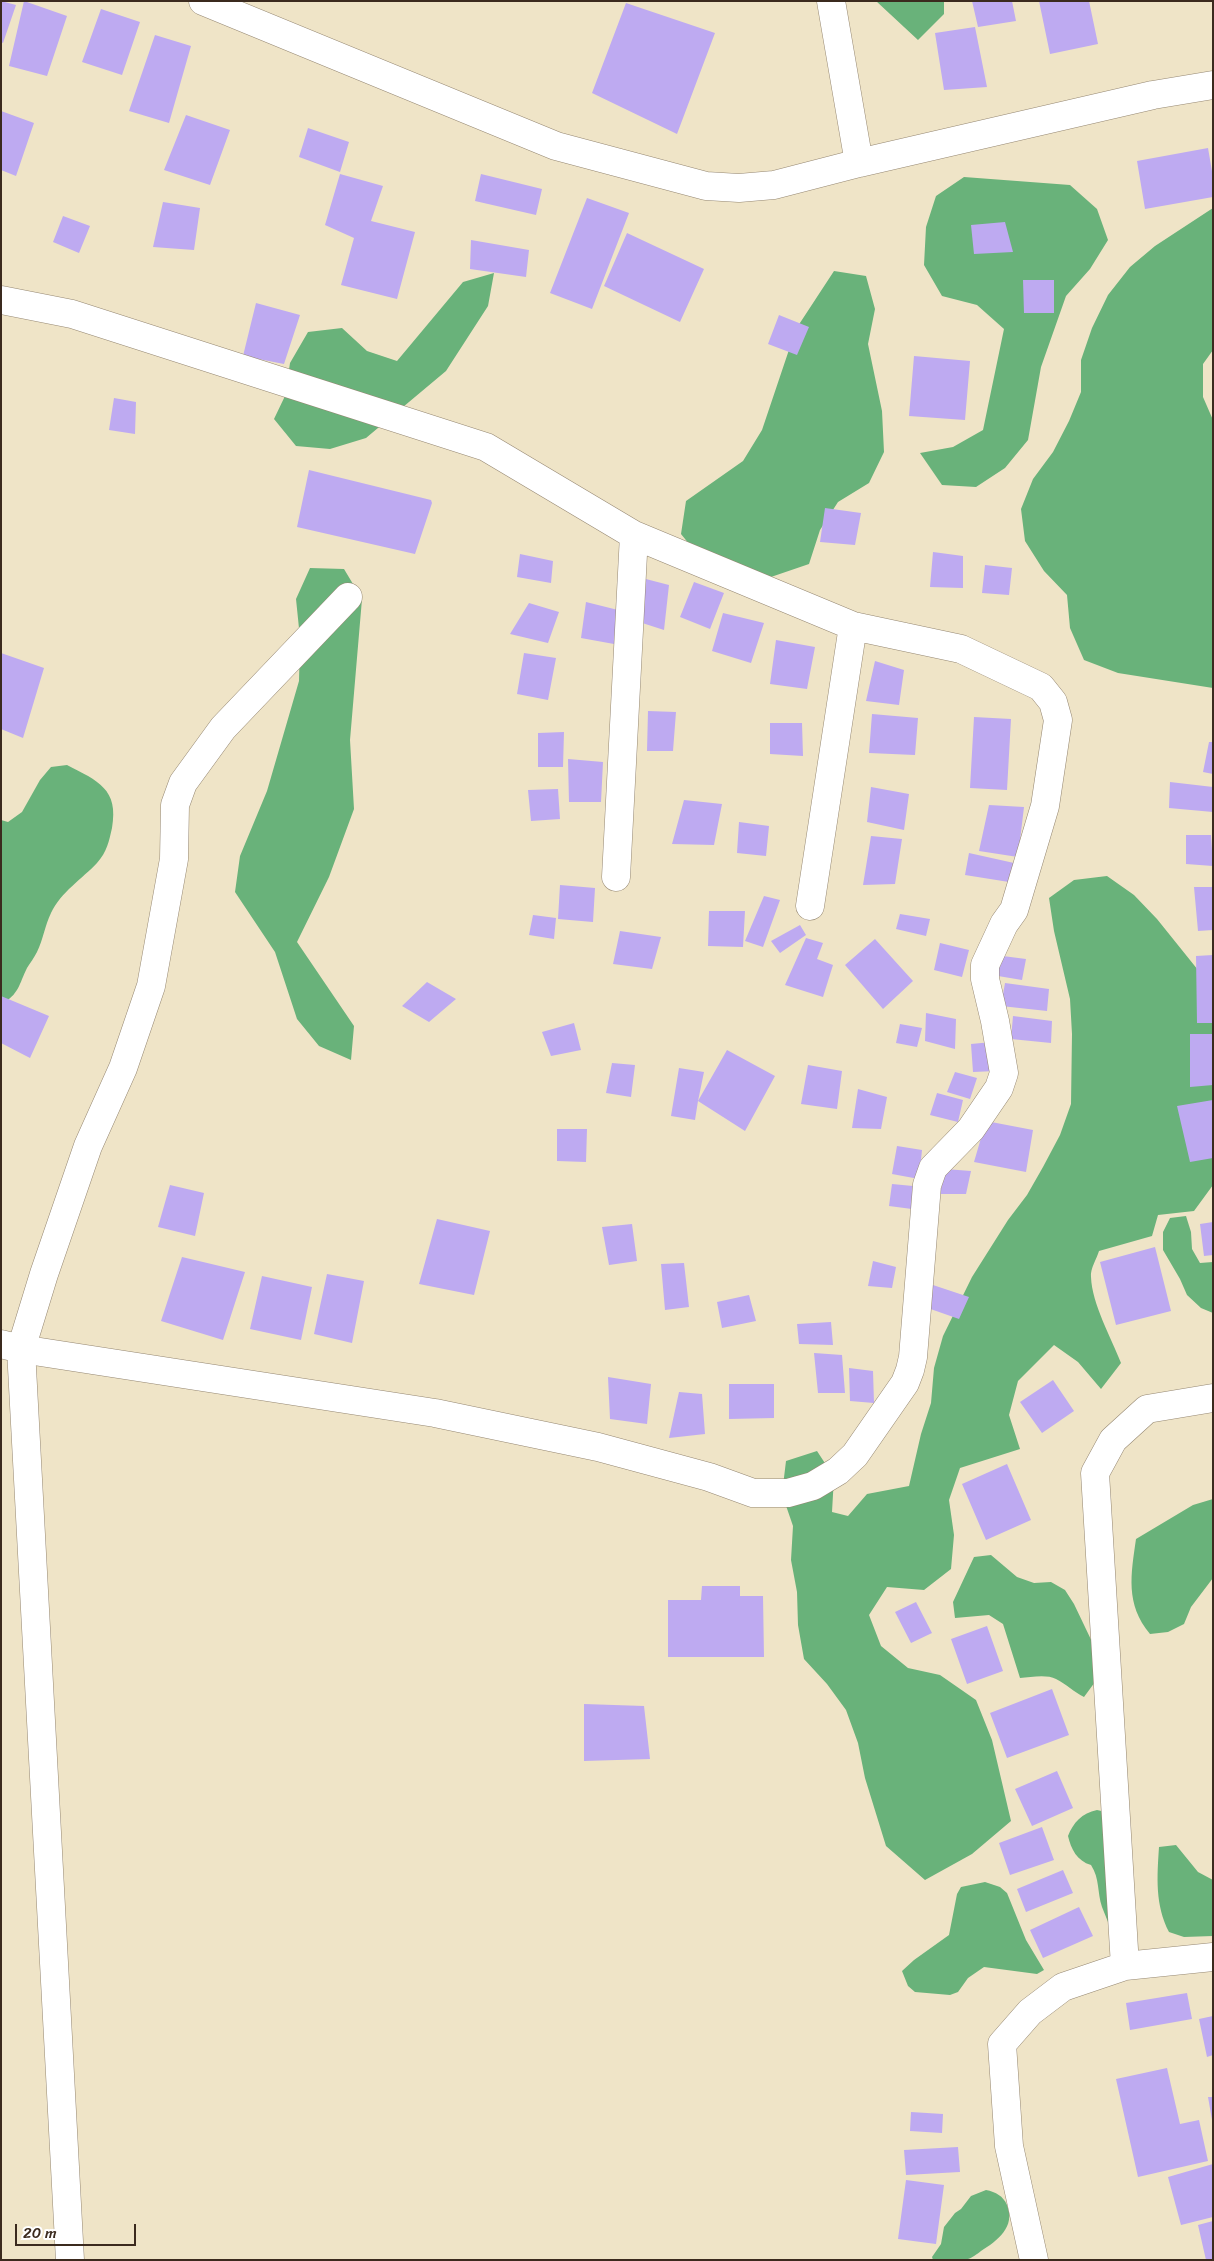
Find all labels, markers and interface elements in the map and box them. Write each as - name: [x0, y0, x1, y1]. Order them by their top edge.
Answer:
- scale bar: [18, 2214, 139, 2246]
- text: 20 m: [23, 2220, 57, 2246]

